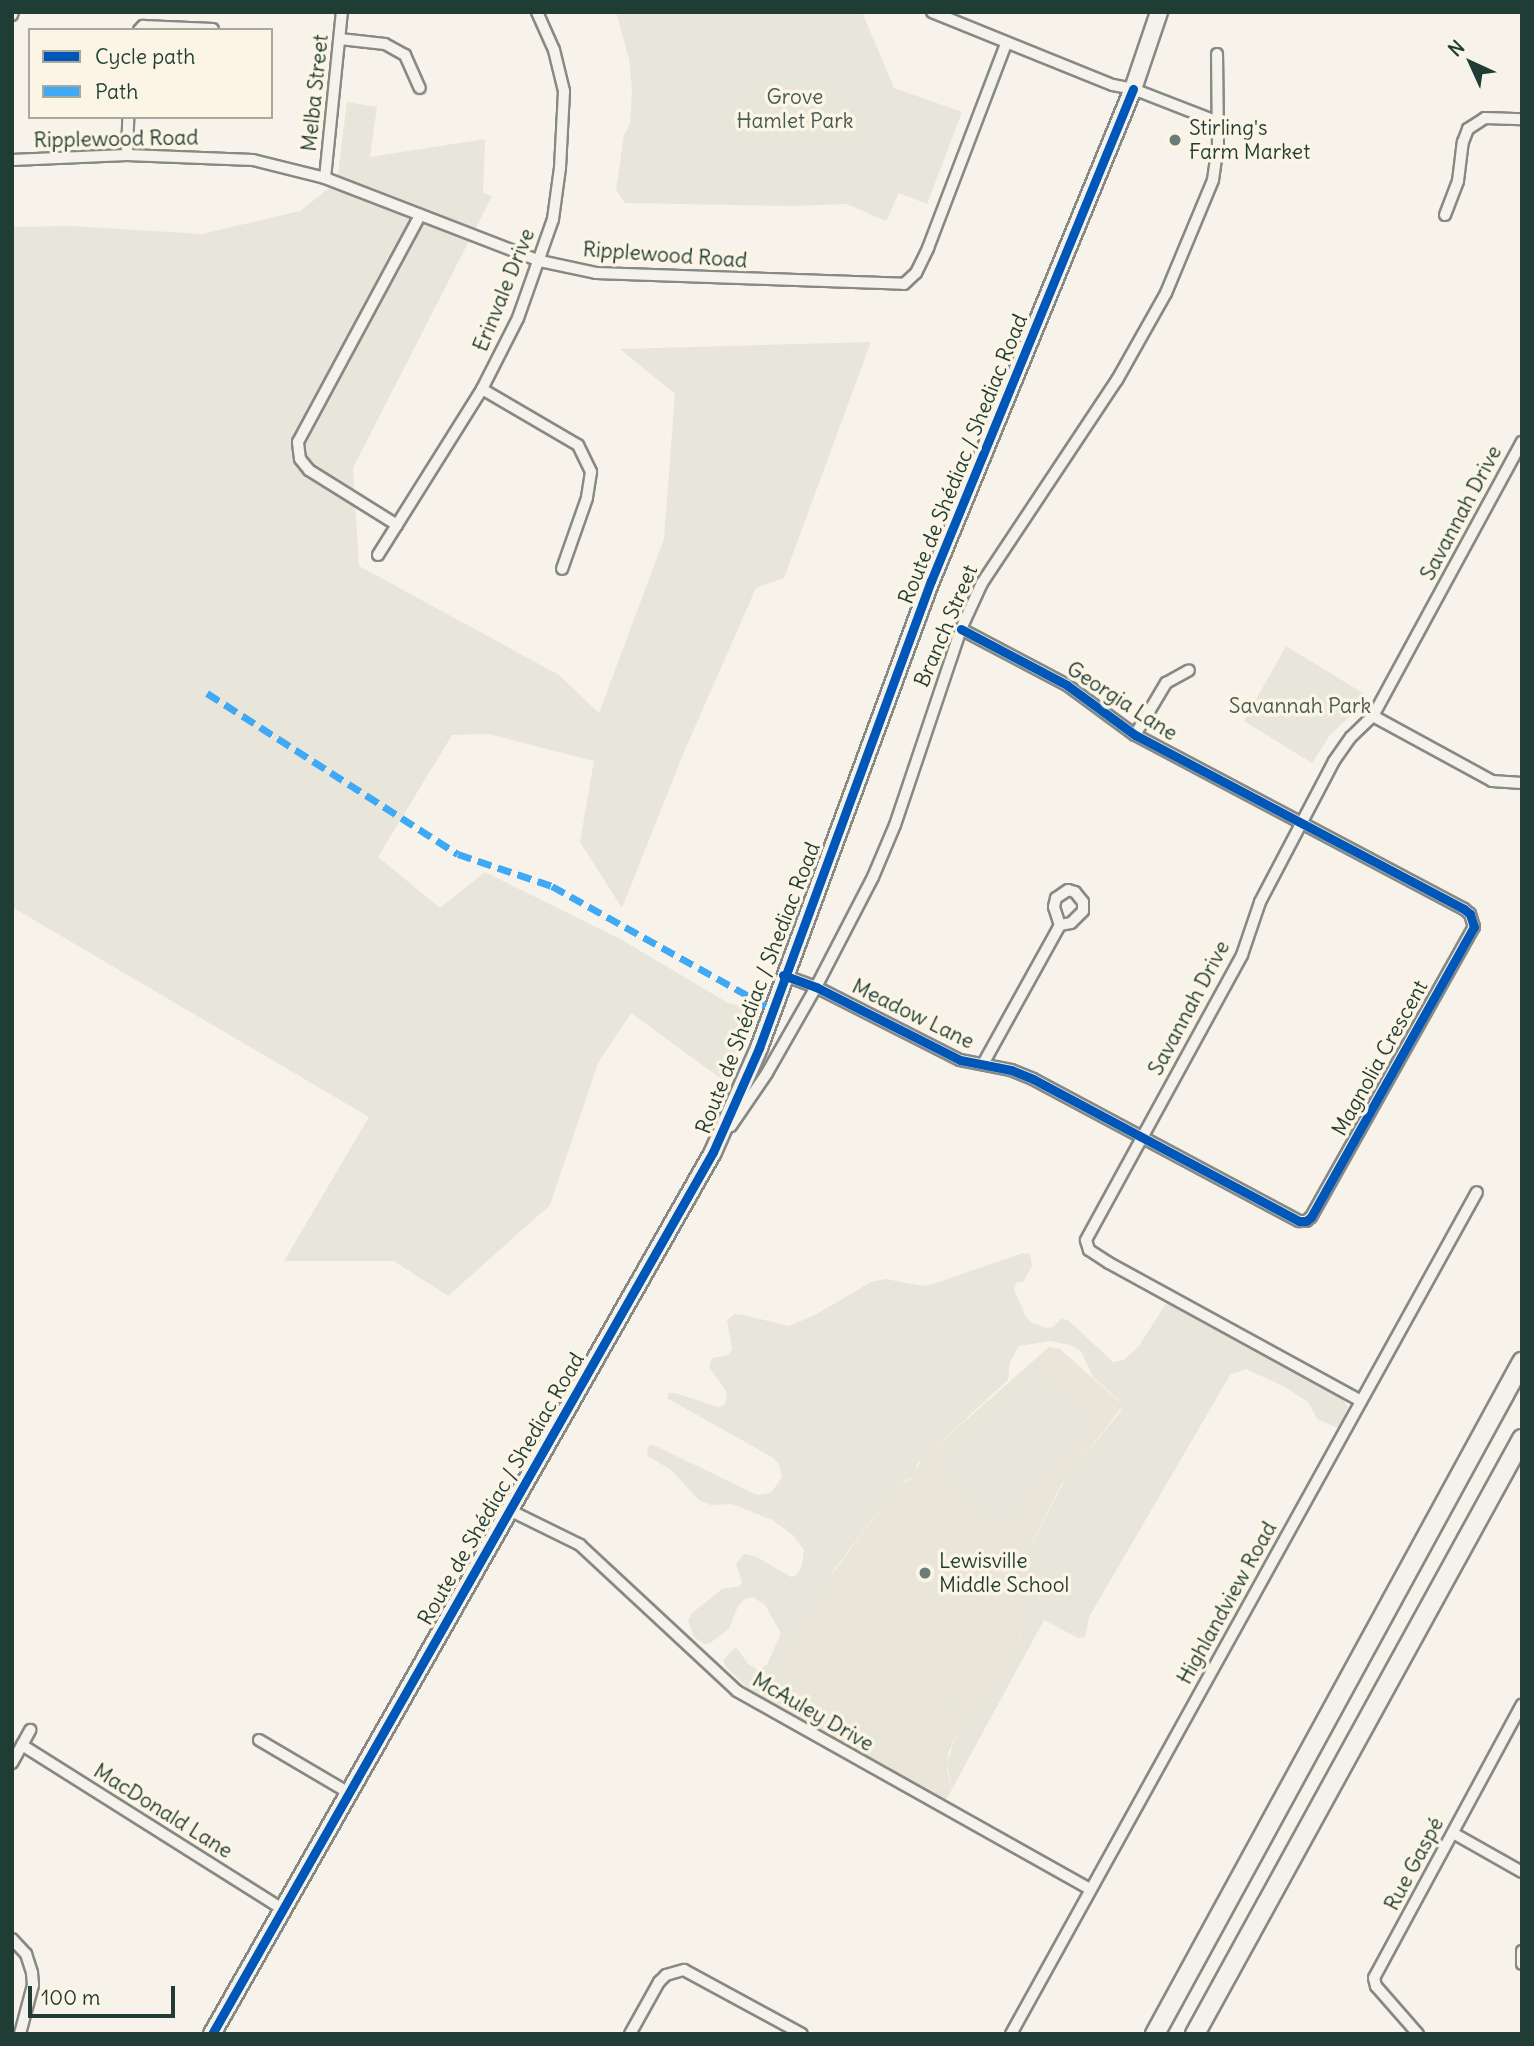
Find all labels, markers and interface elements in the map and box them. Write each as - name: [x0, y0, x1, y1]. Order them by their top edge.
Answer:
- legend: [28, 28, 273, 119]
- north arrow: [1436, 28, 1506, 98]
- street label: Melba Street: [296, 33, 334, 153]
- text: N: [1443, 35, 1469, 61]
- text: Cycle path: [95, 43, 195, 70]
- text: Path: [95, 78, 138, 105]
- park label: Grove Hamlet Park: [737, 84, 853, 134]
- place label: Stirling's Farm Market: [1189, 115, 1310, 165]
- street label: Ripplewood Road: [33, 125, 199, 153]
- marker: Stirling's Farm Market: [1167, 132, 1183, 148]
- street label: Erinvale Drive: [468, 225, 540, 355]
- street label: Ripplewood Road: [582, 237, 748, 273]
- street label: Route de Shédiac / Shediac Road: [893, 310, 1033, 608]
- street label: Savannah Drive: [1415, 441, 1507, 585]
- street label: Branch Street: [909, 561, 983, 691]
- street label: Georgia Lane: [1062, 656, 1182, 746]
- park label: Savannah Park: [1229, 693, 1371, 719]
- street label: Route de Shédiac / Shediac Road: [691, 839, 825, 1137]
- street label: Savannah Drive: [1143, 936, 1235, 1080]
- street label: Meadow Lane: [848, 974, 978, 1054]
- street label: Magnolia Crescent: [1327, 976, 1433, 1140]
- street label: Route de Shédiac / Shediac Road: [413, 1348, 589, 1630]
- street label: Highlandview Road: [1172, 1517, 1282, 1689]
- place label: Lewisville Middle School: [939, 1548, 1069, 1598]
- marker: Lewisville Middle School: [917, 1565, 933, 1581]
- street label: McAuley Drive: [748, 1667, 878, 1757]
- street label: MacDonald Lane: [89, 1758, 237, 1864]
- street label: Rue Gaspé: [1379, 1813, 1449, 1915]
- scale bar: [32, 1972, 178, 2016]
- text: 100 m: [41, 1984, 100, 2011]

